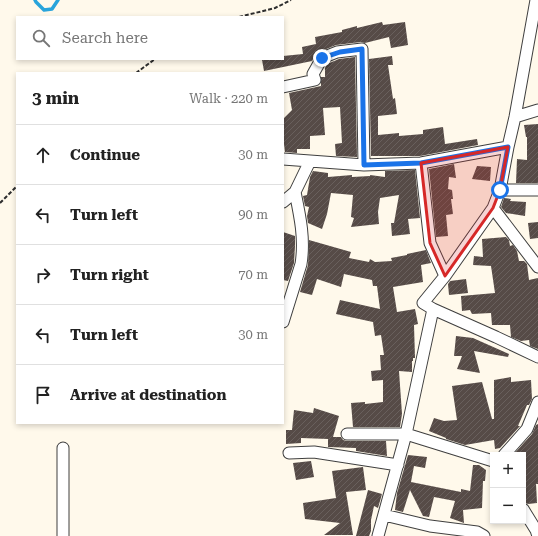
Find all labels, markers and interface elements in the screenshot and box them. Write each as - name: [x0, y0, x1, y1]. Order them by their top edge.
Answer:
- search box: [16, 16, 284, 60]
- icon: search: [30, 27, 52, 49]
- text: Search here: [62, 29, 148, 47]
- route end: [313, 49, 331, 67]
- text: 3 min: [32, 88, 79, 108]
- text: Walk · 220 m: [189, 91, 268, 106]
- icon: ahead: [32, 144, 54, 166]
- text: Continue: [70, 146, 140, 164]
- text: 30 m: [238, 147, 268, 162]
- route start: [491, 181, 509, 199]
- icon: left: [32, 204, 54, 226]
- text: Turn left: [70, 206, 138, 224]
- text: 90 m: [238, 207, 268, 222]
- icon: right: [32, 264, 54, 286]
- text: Turn right: [70, 266, 149, 284]
- text: 70 m: [238, 267, 268, 282]
- icon: left: [32, 324, 54, 346]
- text: Turn left: [70, 326, 138, 344]
- text: 30 m: [238, 327, 268, 342]
- icon: arrive: [32, 384, 54, 406]
- text: Arrive at destination: [70, 386, 226, 404]
- map controls: [490, 452, 526, 524]
- button: +: [490, 452, 526, 488]
- button: −: [490, 488, 526, 524]

